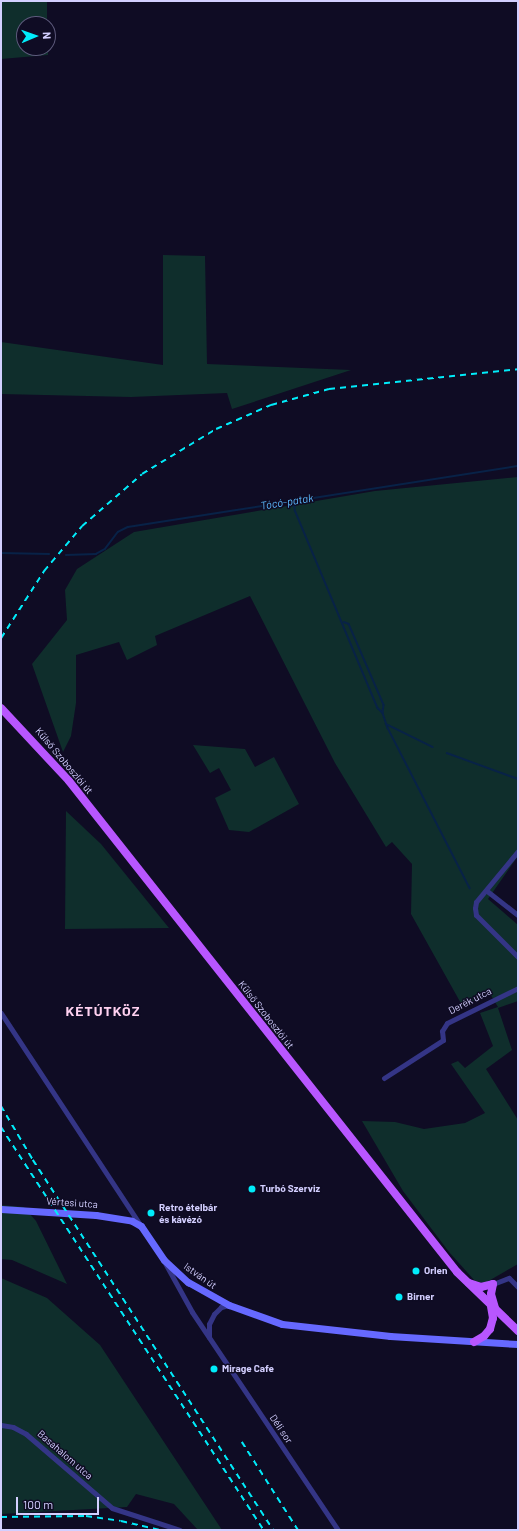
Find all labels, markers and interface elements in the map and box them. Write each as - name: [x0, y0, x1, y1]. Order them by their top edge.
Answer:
- north arrow: [16, 16, 56, 56]
- text: N: [41, 32, 54, 39]
- water label: Tócó-patak: [260, 491, 314, 513]
- street label: Külső Szoboszlói út: [33, 725, 95, 797]
- street label: Külső Szoboszlói út: [236, 979, 296, 1051]
- street label: Derék utca: [447, 985, 493, 1017]
- district label: KÉTÚTKÖZ: [66, 1003, 140, 1019]
- place label: Turbó Szerviz: [260, 1183, 320, 1195]
- marker: Turbó Szerviz: [247, 1184, 257, 1194]
- street label: Vértesi utca: [46, 1195, 98, 1211]
- place label: Retro ételbár és kávézó: [159, 1201, 217, 1224]
- marker: Retro ételbár és kávézó: [146, 1208, 156, 1218]
- street label: István út: [181, 1260, 219, 1292]
- place label: Orlen: [424, 1265, 447, 1277]
- marker: Orlen: [411, 1266, 421, 1276]
- place label: Birner: [407, 1291, 434, 1303]
- marker: Birner: [394, 1292, 404, 1302]
- place label: Mirage Cafe: [222, 1363, 274, 1375]
- marker: Mirage Cafe: [209, 1364, 219, 1374]
- street label: Déli sor: [267, 1412, 295, 1446]
- street label: Basahalom utca: [35, 1428, 95, 1482]
- scale bar: [18, 1489, 101, 1515]
- text: 100 m: [23, 1497, 53, 1511]

